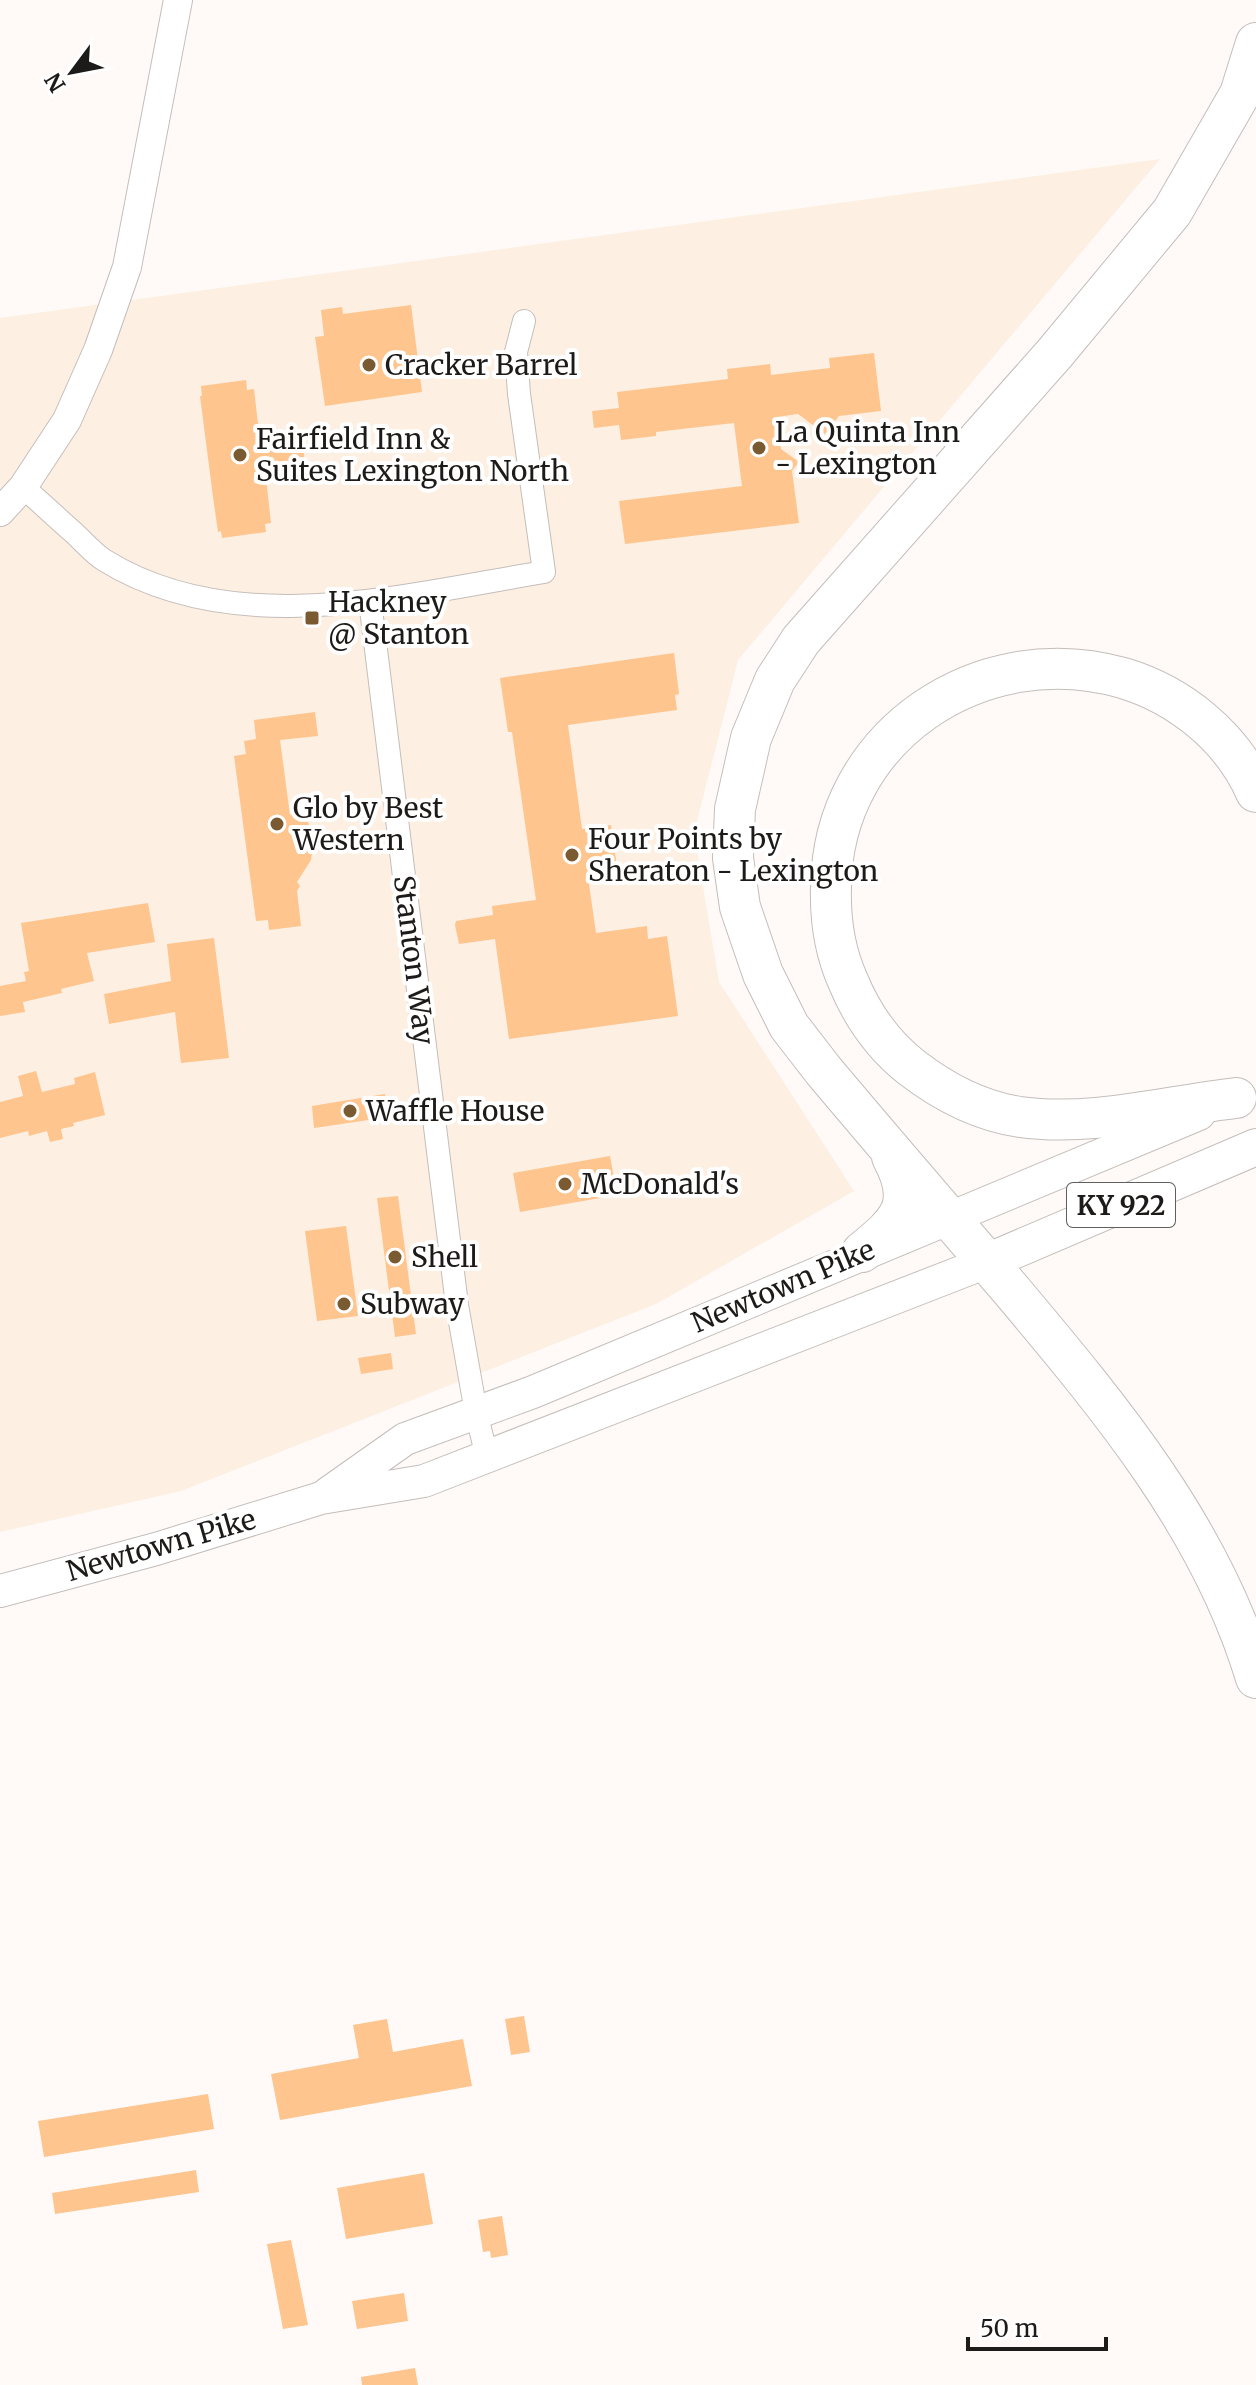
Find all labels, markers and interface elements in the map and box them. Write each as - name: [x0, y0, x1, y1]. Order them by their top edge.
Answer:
- north arrow: [32, 32, 112, 112]
- text: N: [38, 67, 72, 97]
- place label: Cracker Barrel: [385, 347, 578, 383]
- marker: Cracker Barrel: [360, 356, 378, 374]
- place label: La Quinta Inn - Lexington: [775, 414, 960, 482]
- place label: Fairfield Inn & Suites Lexington North: [256, 421, 569, 489]
- marker: La Quinta Inn - Lexington: [750, 439, 768, 457]
- marker: Fairfield Inn & Suites Lexington North: [231, 446, 249, 464]
- place label: Hackney @ Stanton: [328, 584, 469, 652]
- marker: Hackney @ Stanton: [303, 609, 321, 627]
- place label: Glo by Best Western: [292, 790, 443, 858]
- marker: Glo by Best Western: [268, 815, 286, 833]
- place label: Four Points by Sheraton - Lexington: [588, 821, 878, 889]
- marker: Four Points by Sheraton - Lexington: [563, 846, 581, 864]
- street label: Stanton Way: [386, 873, 442, 1047]
- place label: Waffle House: [365, 1093, 544, 1129]
- marker: Waffle House: [341, 1102, 359, 1120]
- place label: McDonald's: [581, 1166, 739, 1202]
- marker: McDonald's: [556, 1175, 574, 1193]
- road number: KY 922: [1067, 1183, 1175, 1227]
- street label: Newtown Pike: [686, 1231, 880, 1341]
- place label: Shell: [411, 1239, 478, 1275]
- marker: Shell: [386, 1248, 404, 1266]
- place label: Subway: [360, 1286, 465, 1322]
- marker: Subway: [335, 1295, 353, 1313]
- street label: Newtown Pike: [62, 1501, 260, 1589]
- scale bar: [968, 2301, 1106, 2351]
- text: 50 m: [980, 2313, 1039, 2344]

